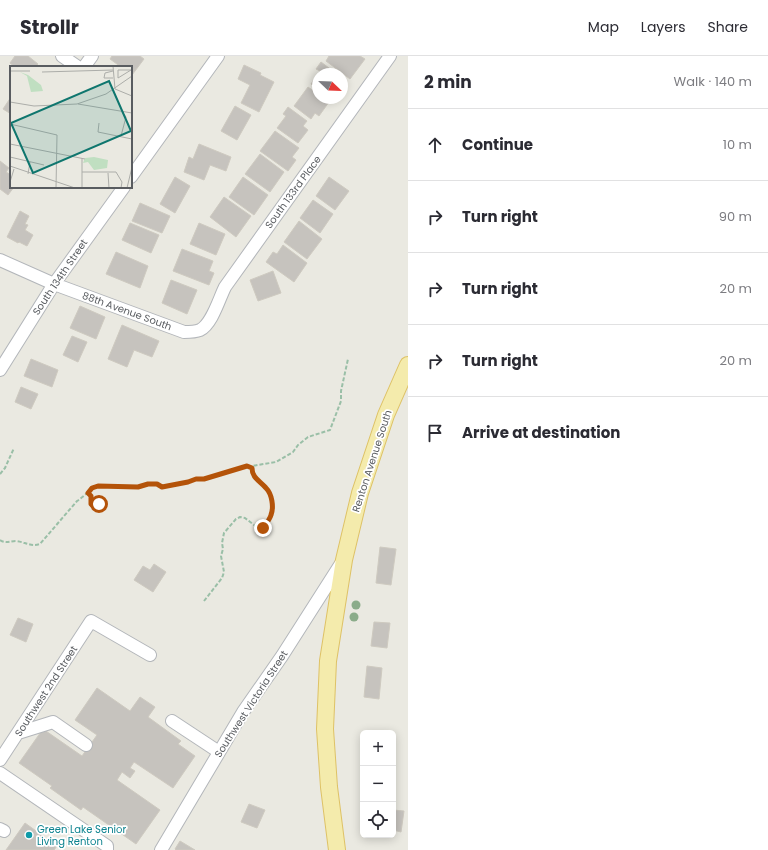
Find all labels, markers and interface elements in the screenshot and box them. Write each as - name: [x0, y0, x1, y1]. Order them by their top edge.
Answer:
- text: Strollr: [20, 14, 79, 41]
- text: Map: [588, 17, 619, 37]
- text: Layers: [641, 17, 685, 37]
- text: Share: [707, 17, 748, 37]
- inset map: [10, 66, 132, 188]
- north arrow: [312, 68, 348, 104]
- text: 2 min: [424, 70, 472, 94]
- text: Walk · 140 m: [674, 72, 752, 91]
- icon: ahead: [424, 134, 446, 156]
- text: Continue: [462, 134, 533, 155]
- text: 10 m: [723, 135, 752, 154]
- street label: South 133rd Place: [261, 152, 325, 232]
- icon: right: [424, 206, 446, 228]
- text: Turn right: [462, 206, 538, 227]
- text: 90 m: [719, 207, 752, 226]
- street label: South 134th Street: [29, 236, 91, 318]
- icon: right: [424, 278, 446, 300]
- text: Turn right: [462, 278, 538, 299]
- text: 20 m: [719, 279, 752, 298]
- street label: 88th Avenue South: [80, 288, 174, 334]
- icon: right: [424, 350, 446, 372]
- text: Turn right: [462, 350, 538, 371]
- text: 20 m: [719, 351, 752, 370]
- street label: Renton Avenue South: [348, 408, 396, 514]
- icon: arrive: [424, 422, 446, 444]
- text: Arrive at destination: [462, 422, 620, 443]
- route start: [90, 495, 108, 513]
- route end: [254, 519, 272, 537]
- street label: Southwest 2nd Street: [11, 642, 81, 739]
- street label: Southwest Victoria Street: [211, 647, 291, 760]
- map controls: [360, 730, 396, 838]
- button: +: [360, 730, 396, 766]
- button: −: [360, 766, 396, 802]
- button: locate: [360, 802, 396, 838]
- place label: Green Lake Senior Living Renton: [37, 822, 126, 849]
- marker: Green Lake Senior Living Renton: [24, 830, 34, 840]

